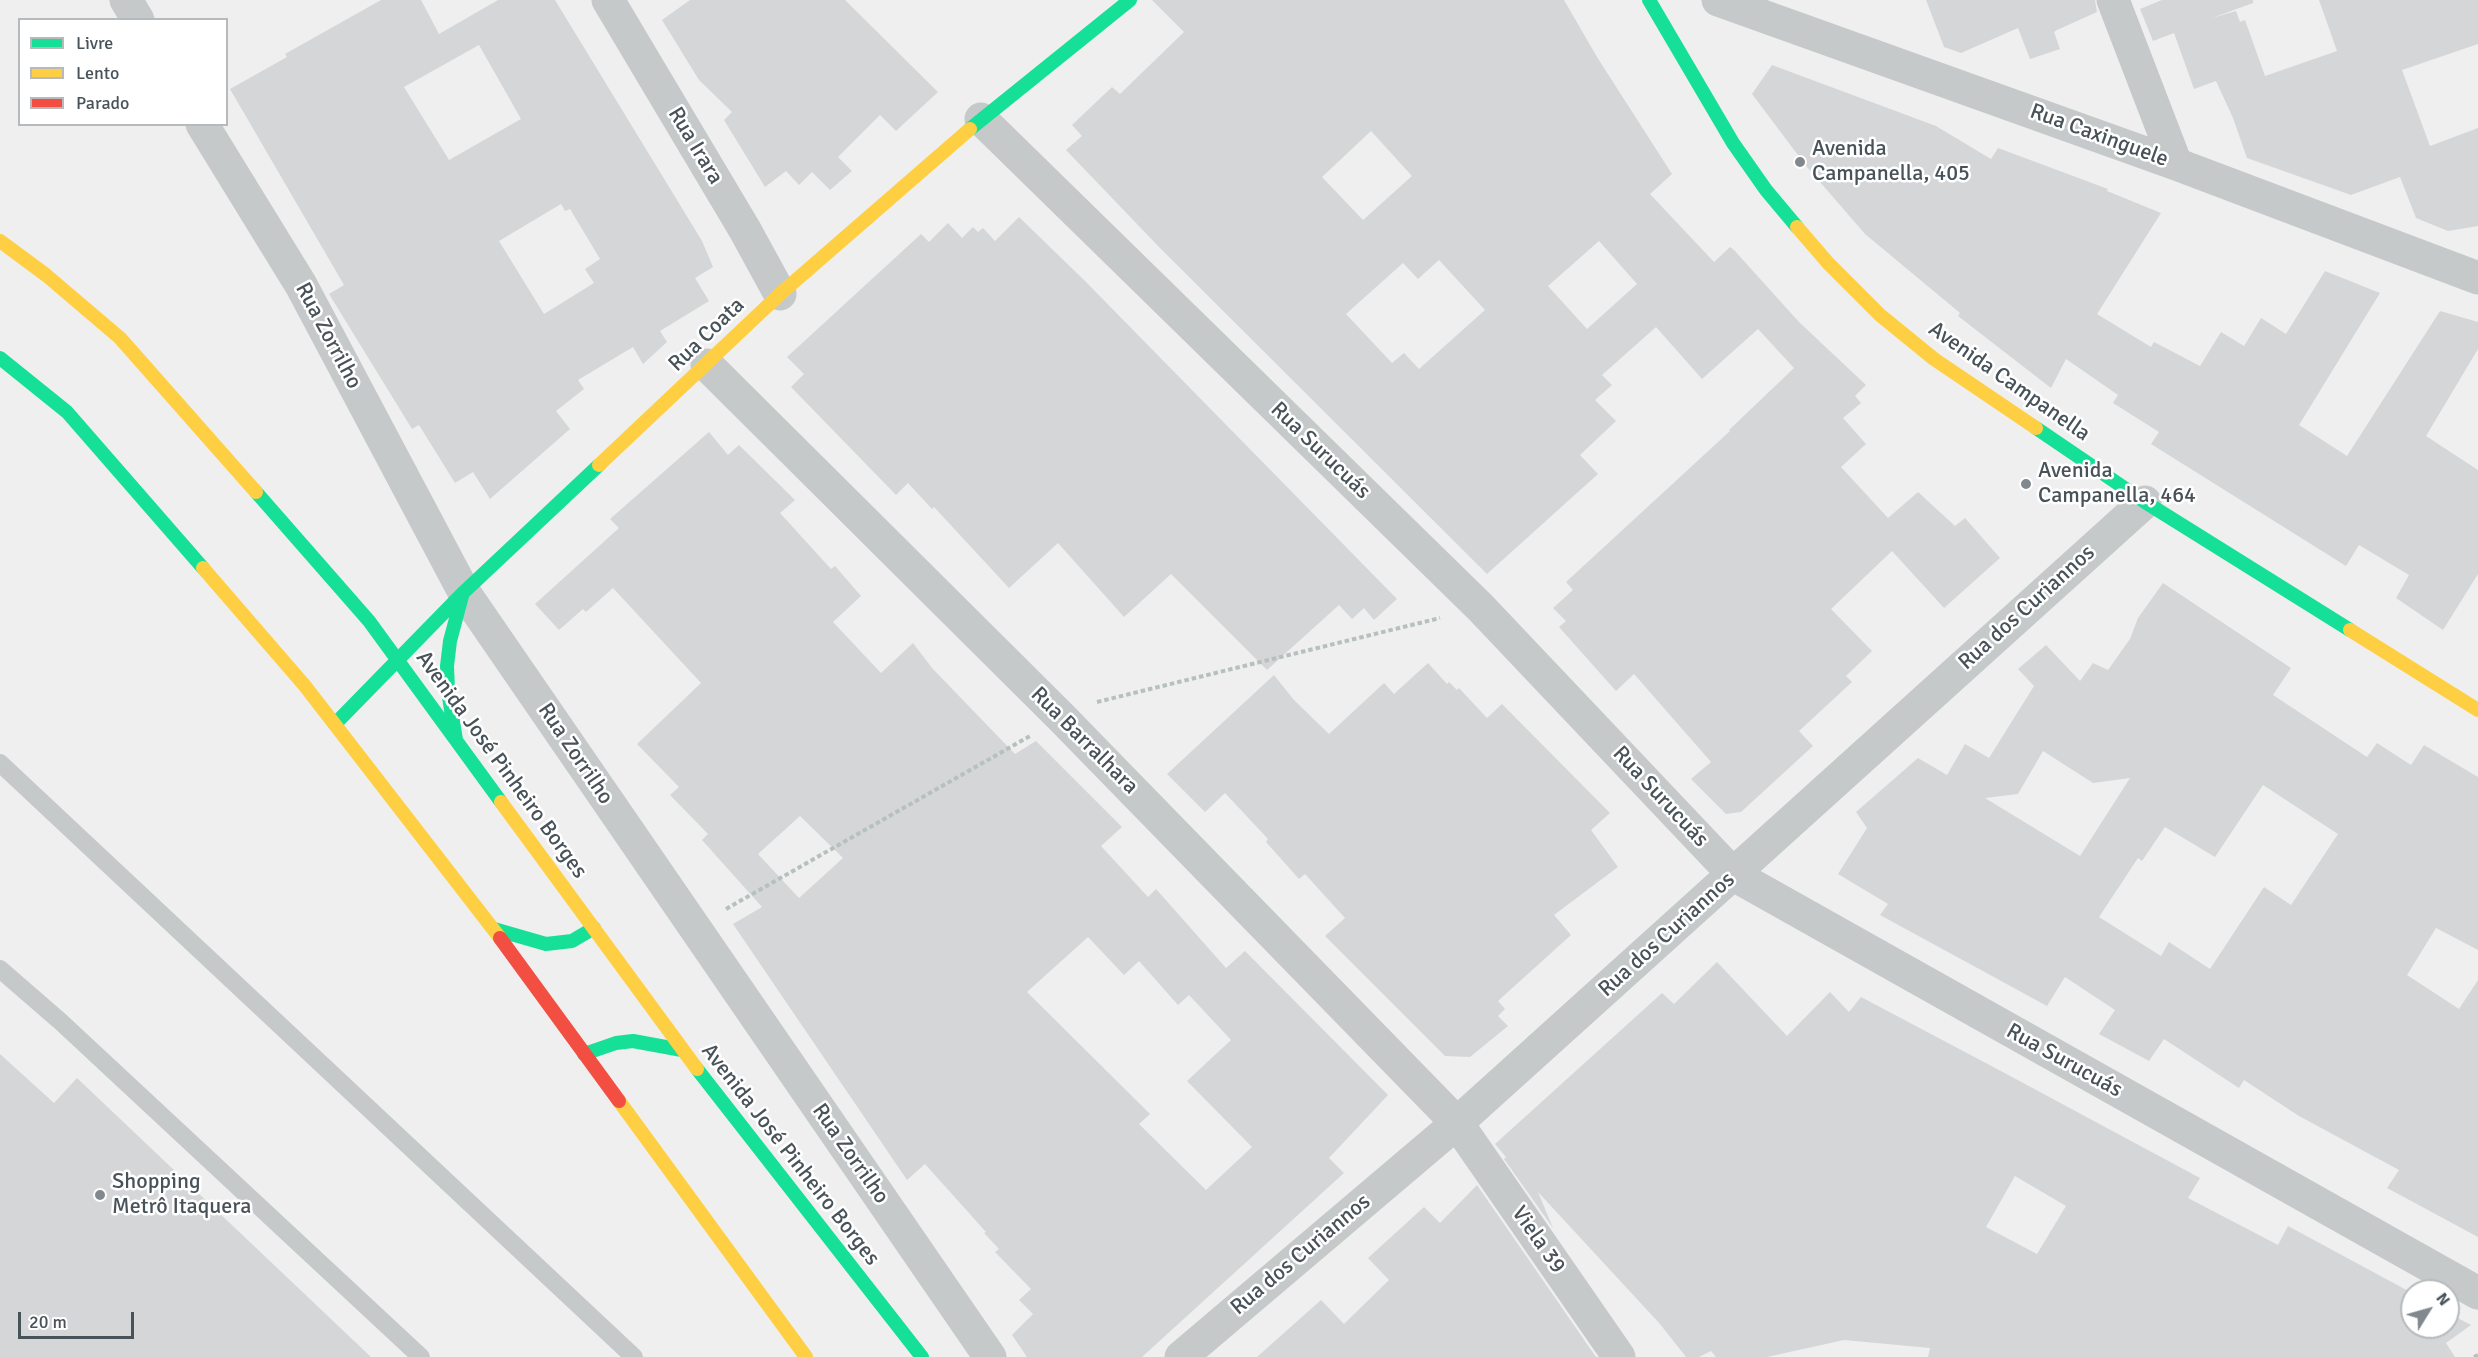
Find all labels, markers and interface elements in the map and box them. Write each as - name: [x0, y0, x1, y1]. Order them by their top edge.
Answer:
- legend: [18, 18, 228, 126]
- text: Livre: [76, 32, 113, 54]
- text: Lento: [76, 62, 119, 84]
- text: Parado: [76, 92, 129, 114]
- street label: Rua Caxinguele: [2026, 99, 2172, 173]
- street label: Rua Irara: [662, 103, 728, 189]
- place label: Avenida Campanella, 405: [1812, 136, 1970, 188]
- marker: Avenida Campanella, 405: [1793, 155, 1807, 169]
- street label: Rua Zorrilho: [289, 278, 367, 394]
- street label: Rua Coata: [664, 292, 750, 378]
- street label: Avenida Campanella: [1923, 316, 2095, 448]
- street label: Rua Surucuás: [1265, 397, 1375, 505]
- place label: Avenida Campanella, 464: [2038, 458, 2196, 510]
- marker: Avenida Campanella, 464: [2019, 477, 2033, 491]
- street label: Rua dos Curiannos: [1953, 540, 2101, 676]
- street label: Avenida José Pinheiro Borges: [410, 646, 592, 884]
- street label: Rua Barralhara: [1025, 682, 1143, 800]
- street label: Rua Zorrilho: [532, 698, 618, 810]
- street label: Rua Surucuás: [1607, 741, 1713, 853]
- street label: Rua dos Curiannos: [1593, 867, 1741, 1003]
- street label: Rua Surucuás: [2002, 1018, 2126, 1104]
- street label: Avenida José Pinheiro Borges: [695, 1039, 885, 1271]
- street label: Rua Zorrilho: [806, 1099, 894, 1209]
- place label: Shopping Metrô Itaquera: [112, 1169, 251, 1220]
- marker: Shopping Metrô Itaquera: [93, 1188, 107, 1202]
- street label: Rua dos Curiannos: [1226, 1189, 1376, 1321]
- street label: Viela 39: [1505, 1201, 1571, 1279]
- north arrow: [2400, 1279, 2460, 1339]
- text: N: [2431, 1289, 2454, 1310]
- scale bar: [21, 1300, 136, 1338]
- text: 20 m: [29, 1311, 67, 1333]

